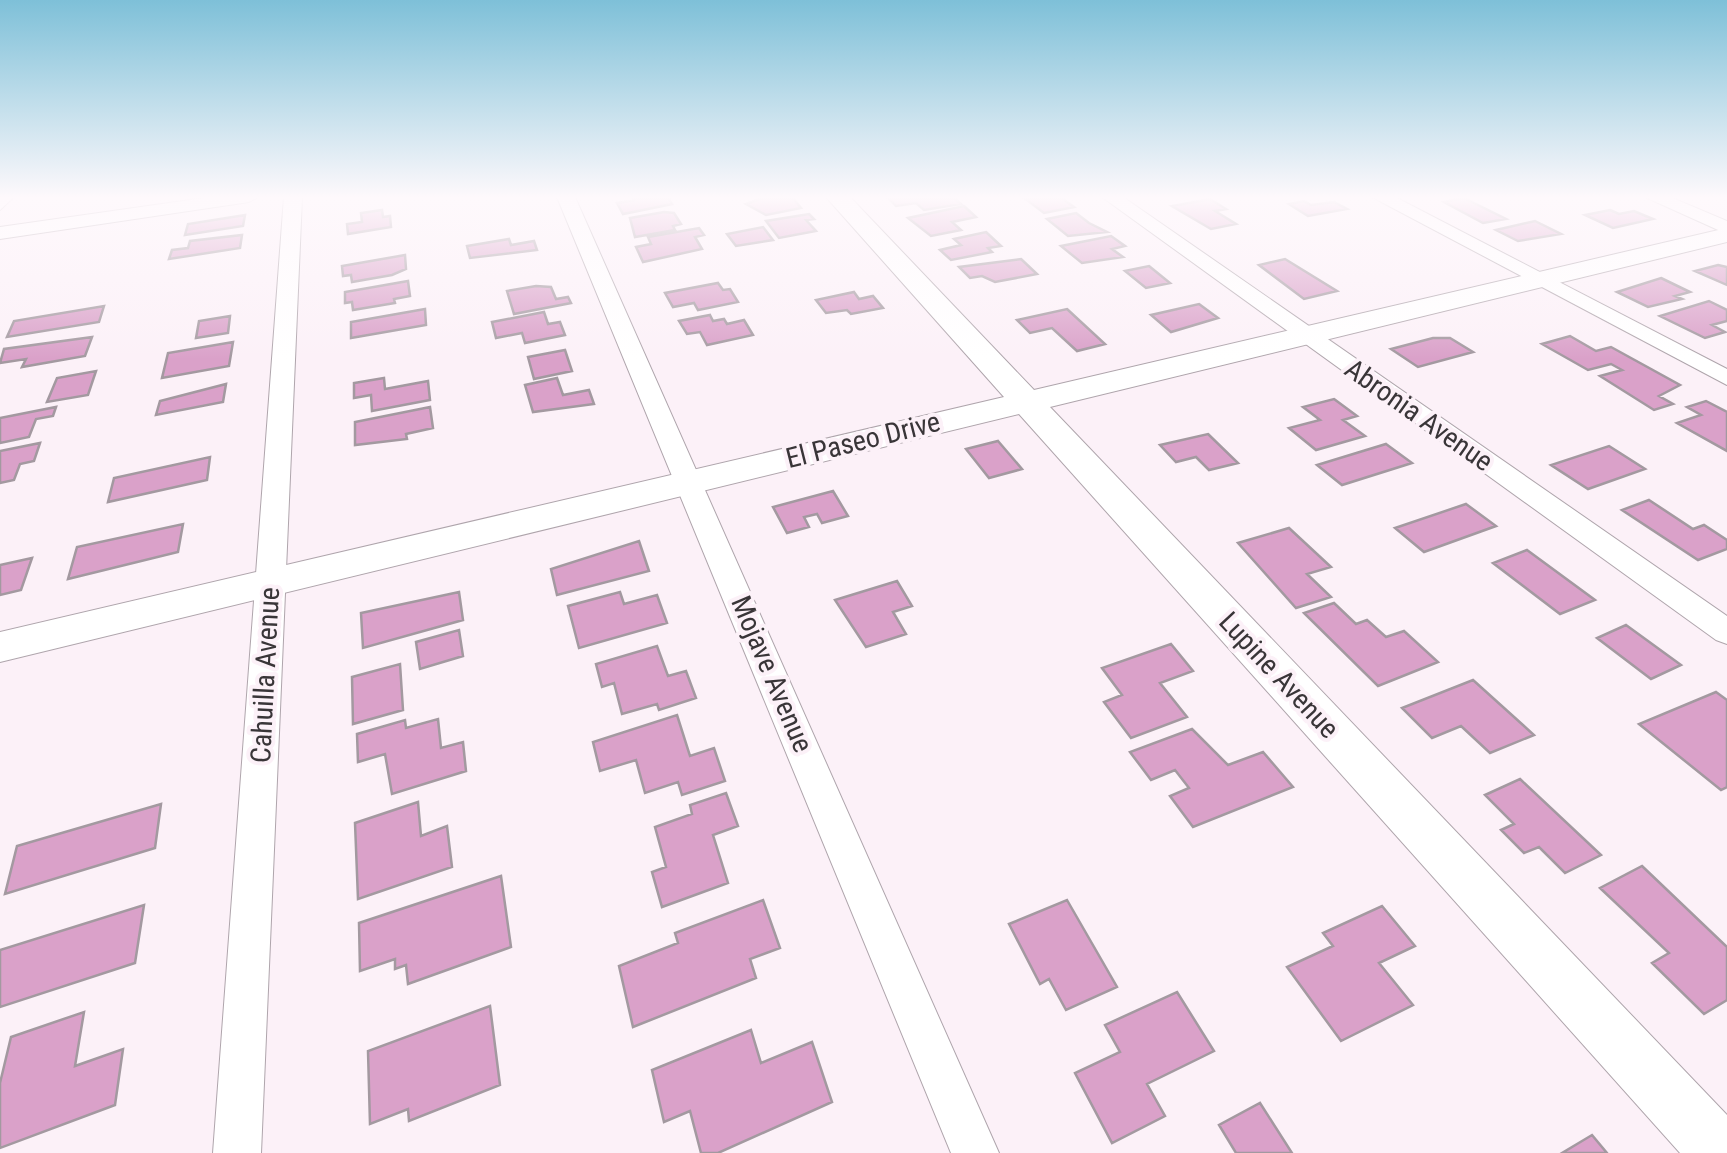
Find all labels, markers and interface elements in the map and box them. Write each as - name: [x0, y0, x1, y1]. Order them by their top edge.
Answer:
- street label: Abronia Avenue: [1339, 352, 1499, 478]
- street label: El Paseo Drive: [782, 405, 944, 475]
- street label: Cahuilla Avenue: [244, 586, 286, 764]
- street label: Mojave Avenue: [724, 591, 820, 757]
- street label: Lupine Avenue: [1212, 605, 1346, 745]

